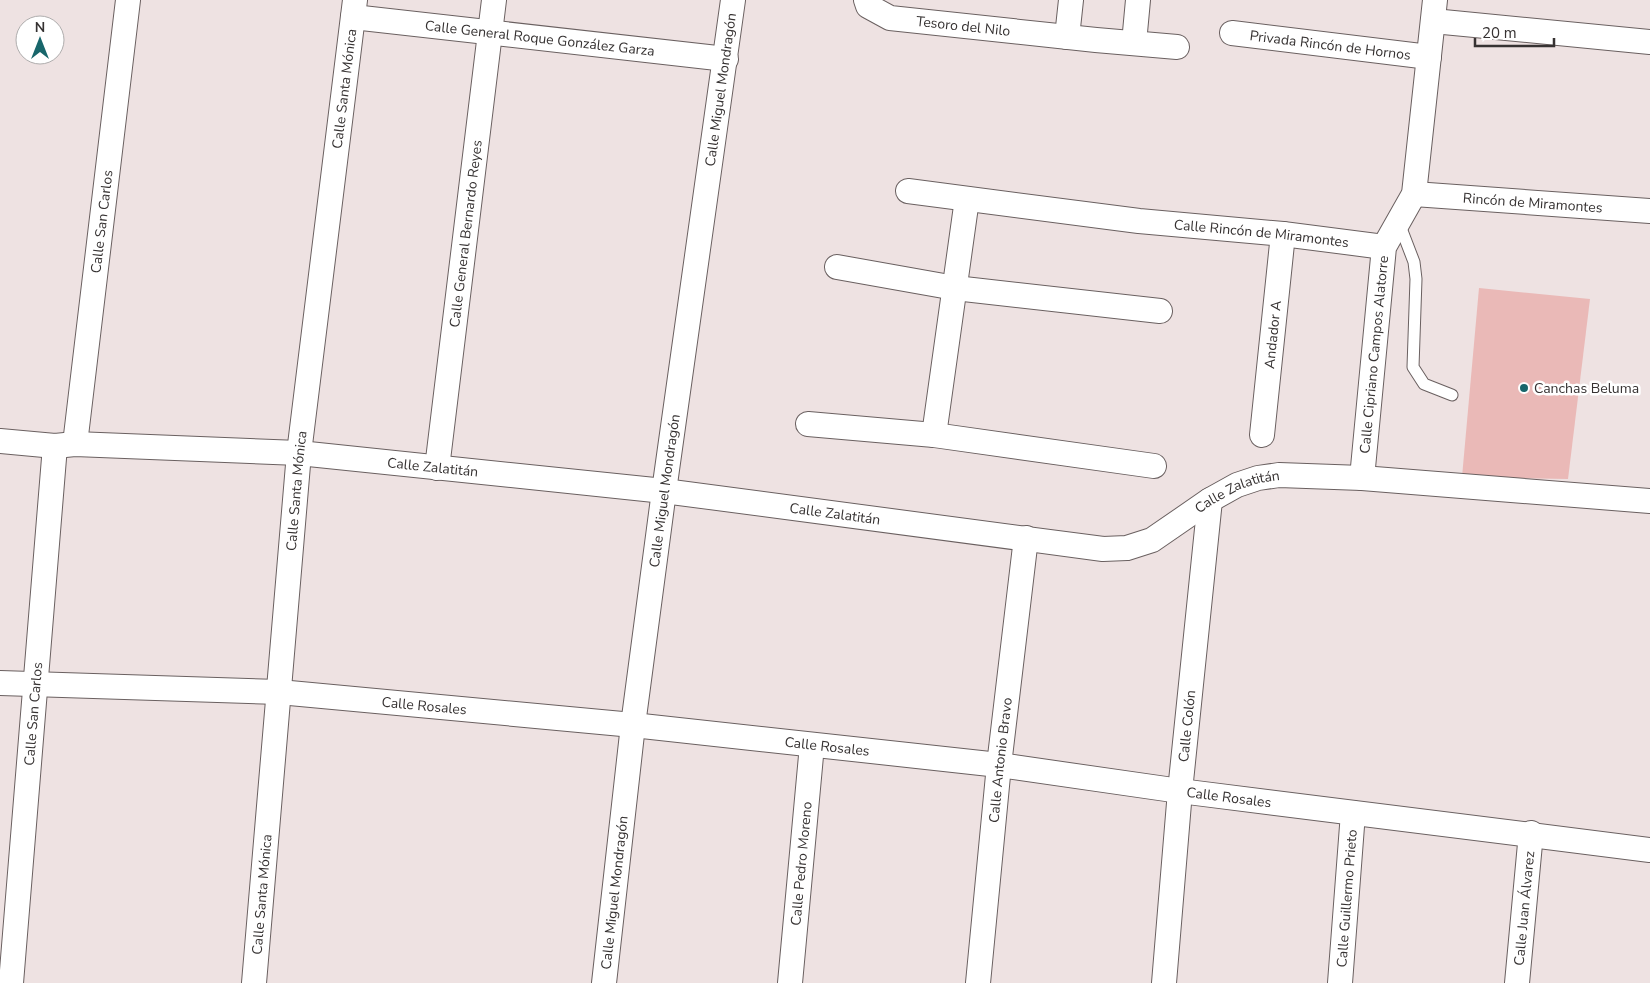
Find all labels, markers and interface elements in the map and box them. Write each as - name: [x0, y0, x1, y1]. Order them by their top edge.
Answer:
- street label: Calle Miguel Mondragón: [701, 12, 741, 168]
- street label: Tesoro del Nilo: [915, 12, 1011, 41]
- north arrow: [15, 15, 65, 65]
- scale bar: [1475, 15, 1554, 47]
- street label: Calle General Roque González Garza: [424, 16, 656, 61]
- text: N: [35, 18, 45, 37]
- text: 20 m: [1482, 23, 1517, 43]
- street label: Privada Rincón de Hornos: [1249, 26, 1412, 65]
- street label: Calle Santa Mónica: [328, 28, 361, 150]
- street label: Calle General Bernardo Reyes: [445, 139, 487, 329]
- street label: Calle San Carlos: [86, 169, 118, 274]
- street label: Rincón de Miramontes: [1462, 189, 1603, 218]
- street label: Calle Rincón de Miramontes: [1173, 215, 1350, 252]
- street label: Calle Cipriano Campos Alatorre: [1355, 255, 1393, 454]
- street label: Andador A: [1260, 300, 1286, 370]
- place label: Canchas Beluma: [1534, 379, 1639, 398]
- marker: Canchas Beluma: [1518, 382, 1530, 394]
- street label: Calle Miguel Mondragón: [645, 413, 685, 569]
- street label: Calle Santa Mónica: [282, 430, 312, 552]
- street label: Calle Zalatitán: [386, 453, 479, 482]
- street label: Calle Zalatitán: [1191, 466, 1281, 518]
- street label: Calle Zalatitán: [788, 499, 882, 530]
- street label: Calle San Carlos: [20, 661, 47, 766]
- street label: Calle Colón: [1174, 689, 1200, 763]
- street label: Calle Rosales: [381, 693, 468, 719]
- street label: Calle Antonio Bravo: [984, 696, 1017, 824]
- street label: Calle Rosales: [784, 733, 871, 761]
- street label: Calle Rosales: [1185, 783, 1273, 812]
- street label: Calle Pedro Moreno: [786, 801, 817, 926]
- street label: Calle Miguel Mondragón: [597, 815, 633, 971]
- street label: Calle Guillermo Prieto: [1332, 828, 1362, 968]
- street label: Calle Santa Mónica: [247, 833, 277, 955]
- street label: Calle Juan Álvarez: [1510, 850, 1539, 966]

